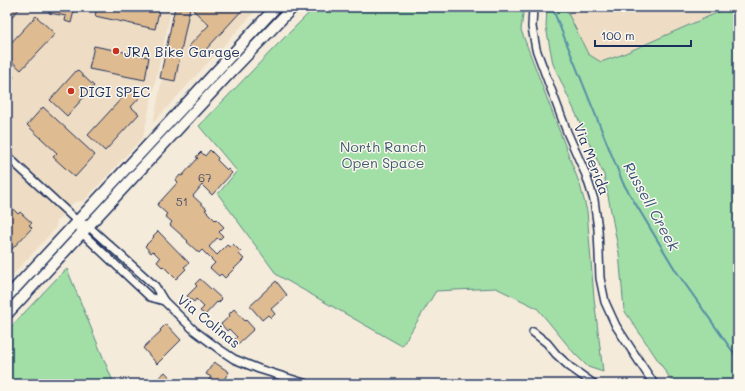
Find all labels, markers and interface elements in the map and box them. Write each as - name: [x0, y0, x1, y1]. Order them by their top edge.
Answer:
- scale bar: [595, 22, 691, 48]
- text: 100 m: [601, 27, 635, 43]
- place label: JRA Bike Garage: [124, 42, 240, 61]
- marker: JRA Bike Garage: [111, 46, 121, 56]
- place label: DIGI SPEC: [79, 82, 150, 101]
- marker: DIGI SPEC: [66, 86, 76, 96]
- street label: Via Merida: [570, 120, 614, 198]
- park label: North Ranch Open Space: [340, 137, 426, 172]
- water label: Russell Creek: [619, 158, 685, 255]
- house number: 67: [198, 169, 212, 185]
- house number: 51: [176, 193, 188, 209]
- street label: Via Colinas: [174, 290, 244, 352]

